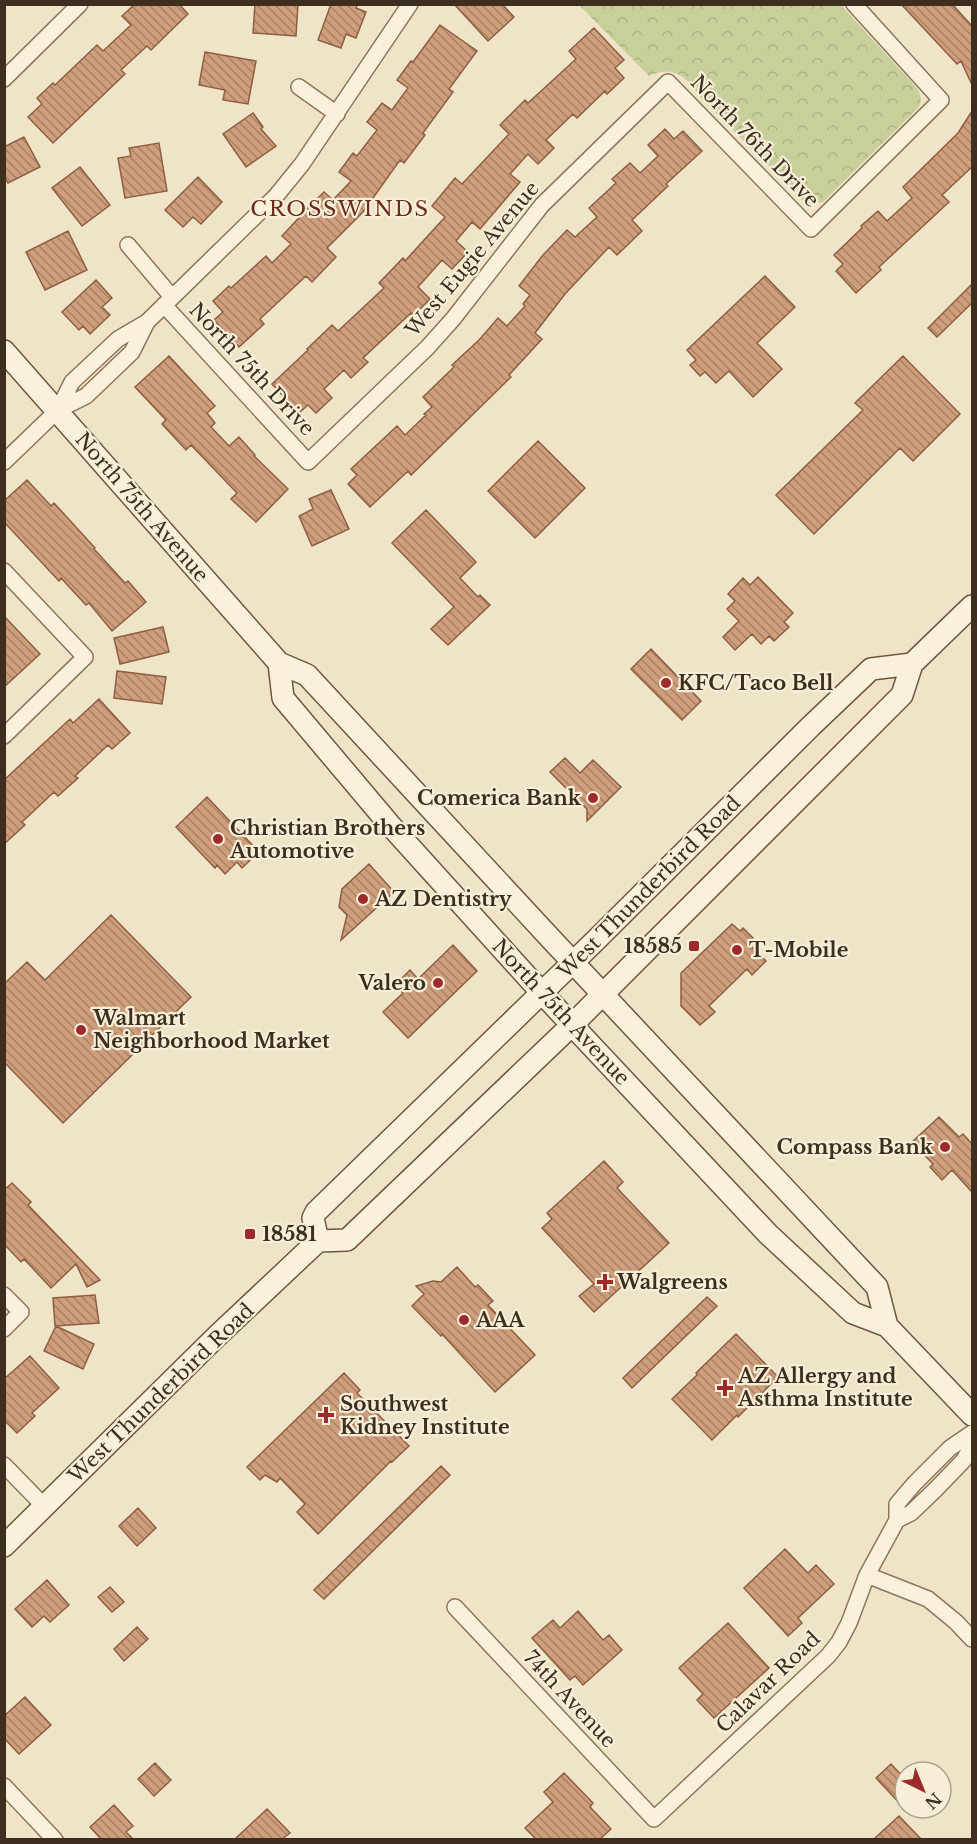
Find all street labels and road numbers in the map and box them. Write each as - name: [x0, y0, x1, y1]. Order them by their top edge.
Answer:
- street label: North 76th Drive: [686, 70, 824, 212]
- street label: West Eugie Avenue: [399, 177, 544, 342]
- street label: North 75th Drive: [184, 298, 320, 440]
- street label: North 75th Avenue: [70, 427, 214, 587]
- street label: West Thunderbird Road: [552, 791, 745, 984]
- street label: North 75th Avenue: [487, 934, 635, 1090]
- street label: West Thunderbird Road: [63, 1298, 259, 1489]
- street label: Calavar Road: [711, 1626, 825, 1738]
- street label: 74th Avenue: [519, 1646, 621, 1752]

